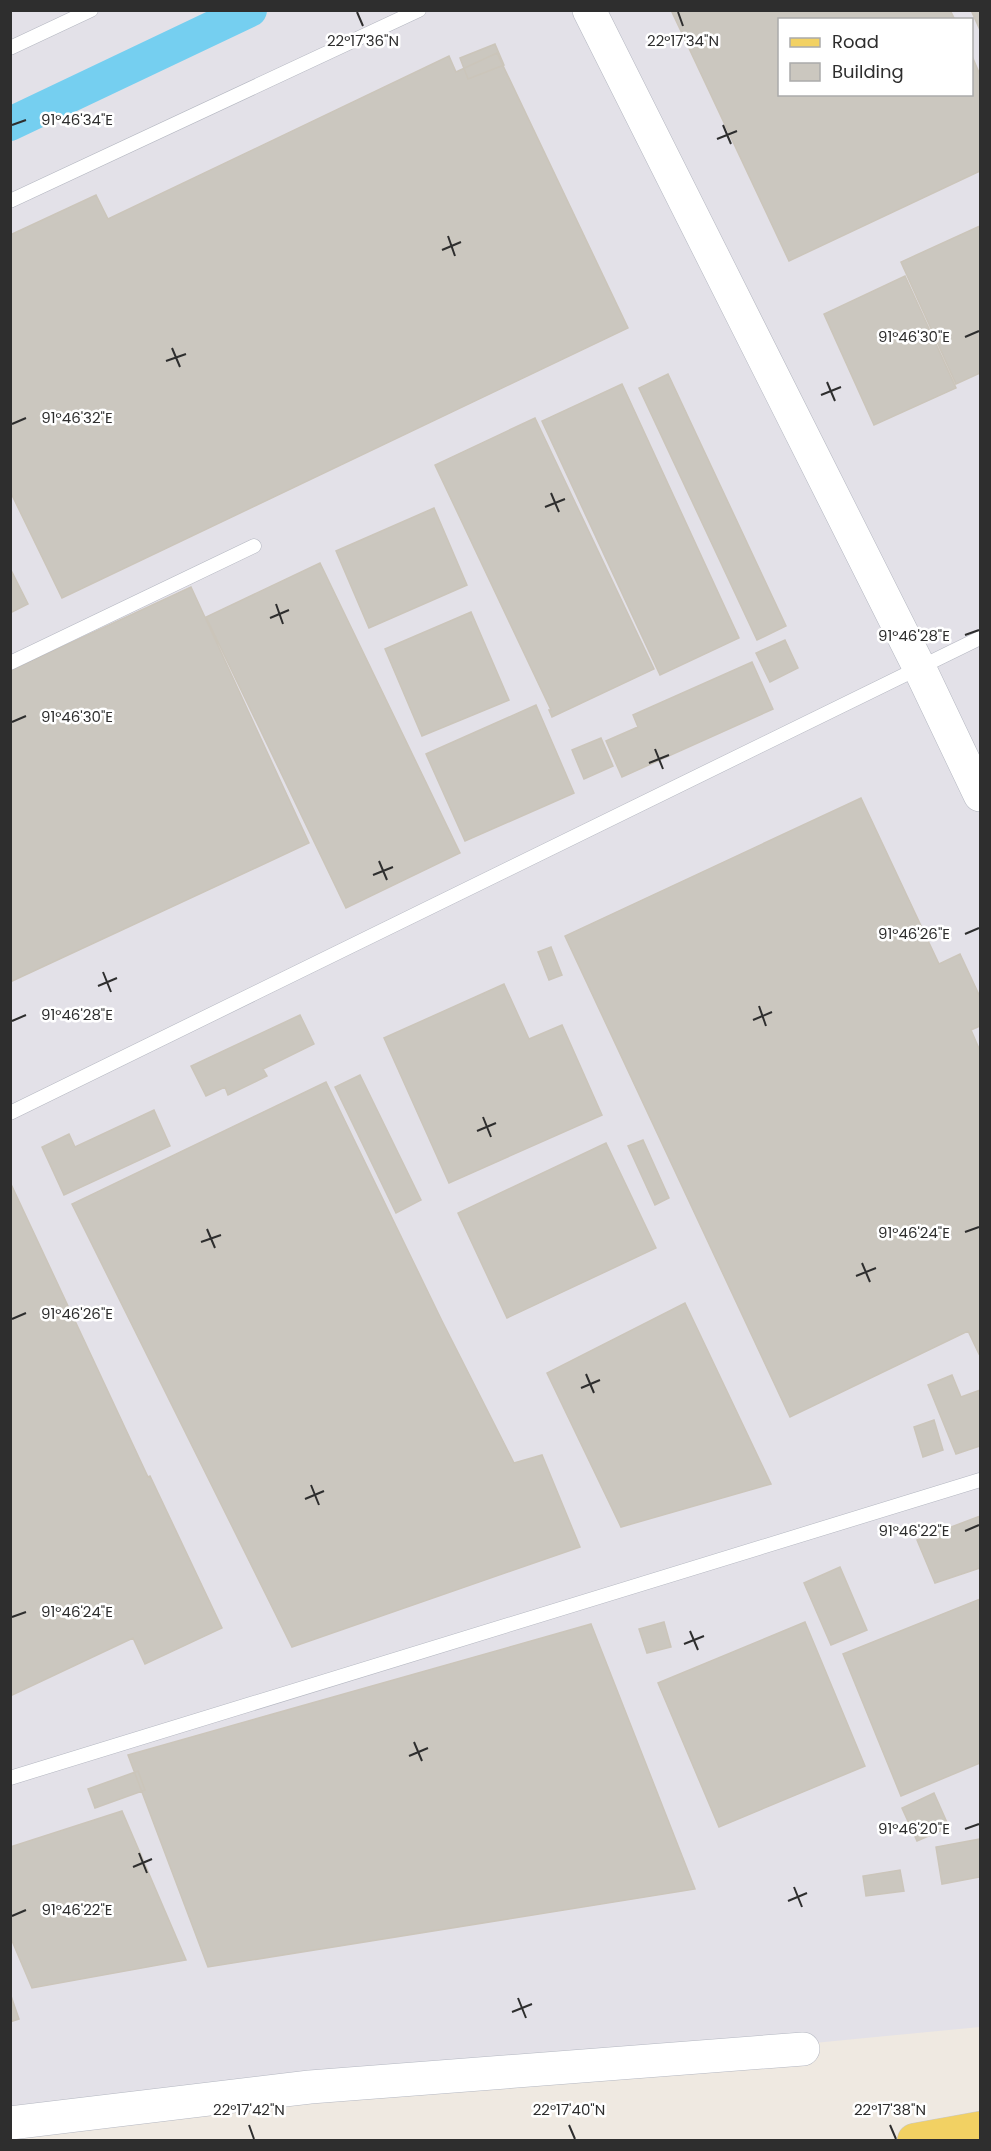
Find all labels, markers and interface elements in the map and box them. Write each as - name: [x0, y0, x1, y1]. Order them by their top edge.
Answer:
- legend: [778, 18, 973, 96]
- text: Road: [832, 29, 879, 54]
- text: 22°17'36"N: [327, 30, 399, 51]
- text: 22°17'34"N: [647, 30, 719, 51]
- text: Building: [832, 59, 904, 84]
- text: 91°46'34"E: [41, 109, 113, 130]
- text: 91°46'30"E: [878, 326, 950, 347]
- text: 91°46'32"E: [41, 407, 113, 428]
- text: 91°46'28"E: [878, 625, 950, 646]
- text: 91°46'30"E: [41, 706, 113, 727]
- text: 91°46'26"E: [878, 923, 950, 944]
- text: 91°46'28"E: [41, 1004, 113, 1025]
- text: 91°46'24"E: [878, 1222, 950, 1243]
- text: 91°46'26"E: [41, 1303, 113, 1324]
- text: 91°46'22"E: [878, 1520, 950, 1541]
- text: 91°46'24"E: [41, 1601, 113, 1622]
- text: 91°46'20"E: [878, 1818, 950, 1839]
- text: 91°46'22"E: [41, 1899, 113, 1920]
- text: 22°17'42"N: [213, 2099, 285, 2120]
- text: 22°17'40"N: [533, 2099, 605, 2120]
- text: 22°17'38"N: [854, 2099, 926, 2120]

